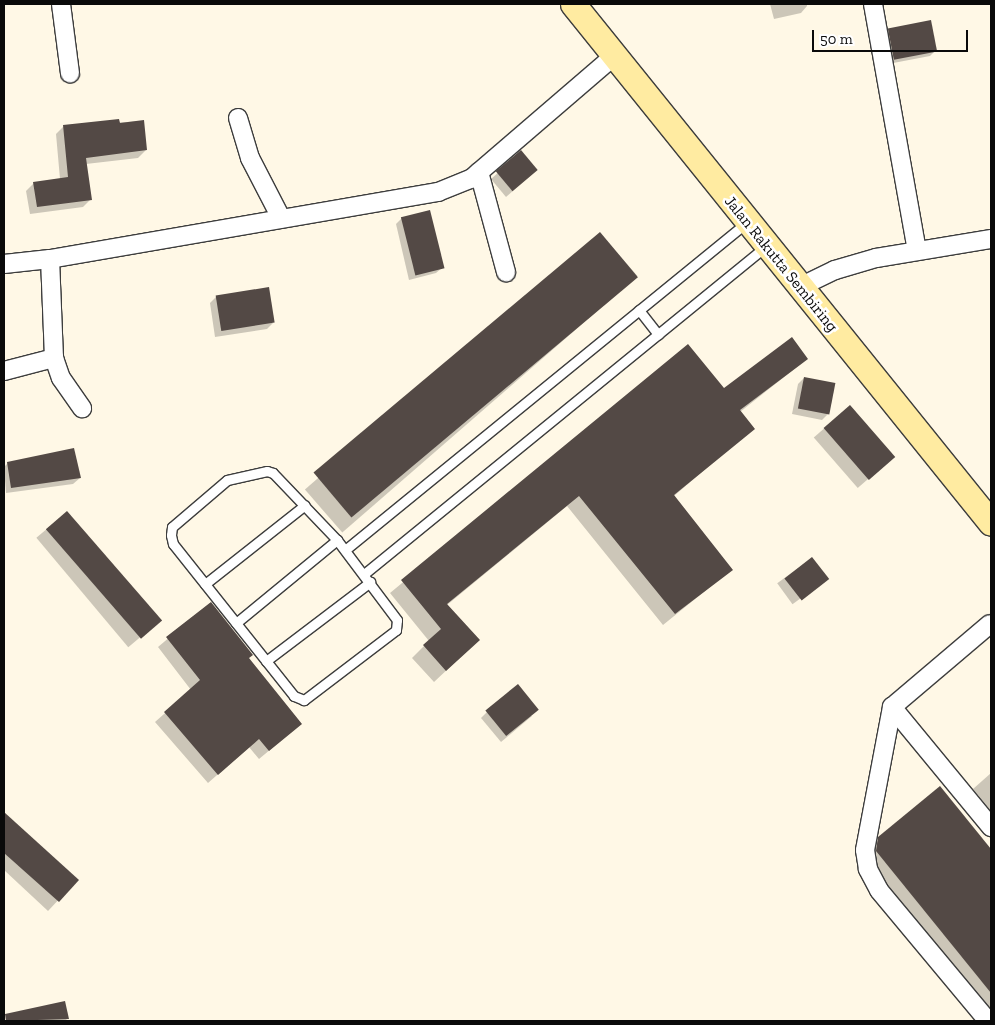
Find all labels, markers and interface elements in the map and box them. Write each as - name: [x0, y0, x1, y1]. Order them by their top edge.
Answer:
- scale bar: [815, 20, 971, 52]
- text: 50 m: [820, 30, 853, 48]
- street label: Jalan Rakutta Sembiring: [720, 192, 842, 336]

